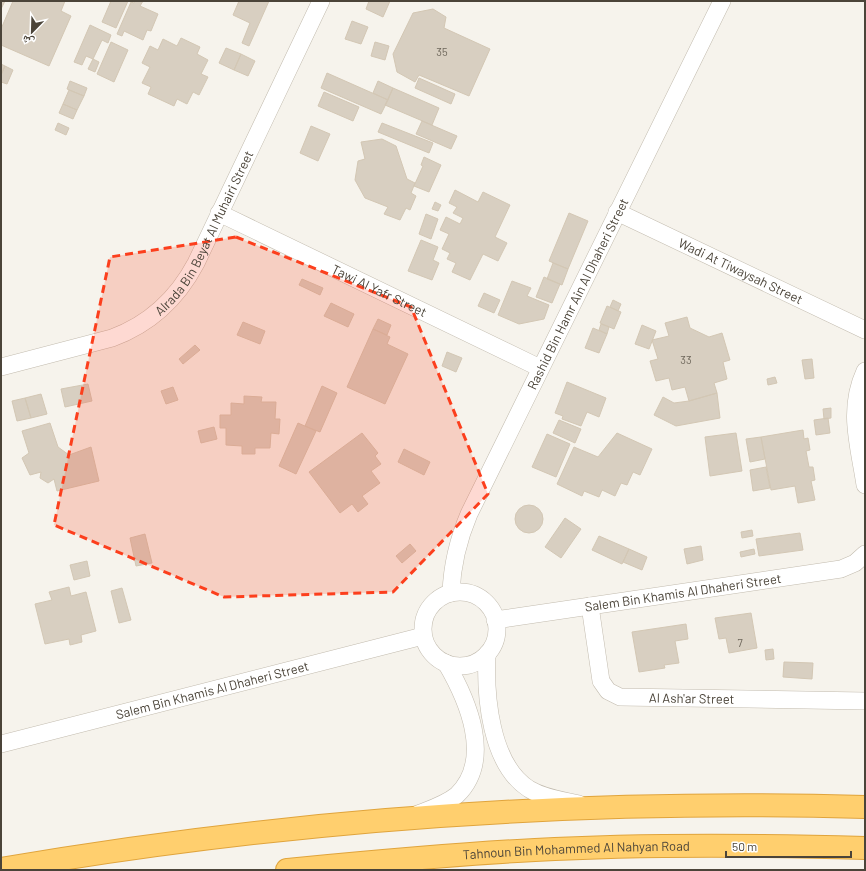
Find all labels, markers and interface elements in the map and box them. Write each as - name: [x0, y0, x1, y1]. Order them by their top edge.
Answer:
- north arrow: [12, 12, 52, 52]
- text: ش: [20, 31, 37, 50]
- house number: 35: [436, 45, 448, 58]
- street label: Alrada Bin Beyat Al Muhairi Street: [151, 148, 256, 319]
- street label: Rashid Bin Hamr Ain Al Dhaheri Street: [524, 195, 632, 392]
- street label: Wadi At Tiwaysah Street: [676, 235, 805, 307]
- street label: Tawi Al Yafr Street: [329, 261, 429, 320]
- house number: 33: [680, 353, 692, 366]
- street label: Salem Bin Khamis Al Dhaheri Street: [584, 570, 782, 615]
- house number: 7: [737, 636, 743, 649]
- street label: Salem Bin Khamis Al Dhaheri Street: [114, 658, 310, 722]
- street label: Al Ash'ar Street: [649, 689, 734, 707]
- scale bar: [726, 833, 851, 859]
- street label: Tahnoun Bin Mohammed Al Nahyan Road: [462, 838, 690, 862]
- text: 50 m: [732, 839, 757, 853]

